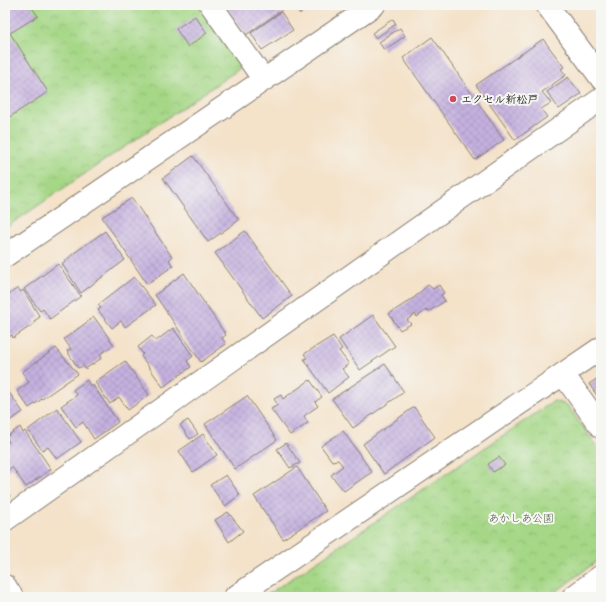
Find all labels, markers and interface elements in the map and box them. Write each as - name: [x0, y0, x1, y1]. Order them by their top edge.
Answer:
- place label: エクセル新松戸: [461, 93, 538, 106]
- marker: エクセル新松戸: [448, 94, 458, 104]
- park label: あかしあ公園: [488, 512, 554, 525]

